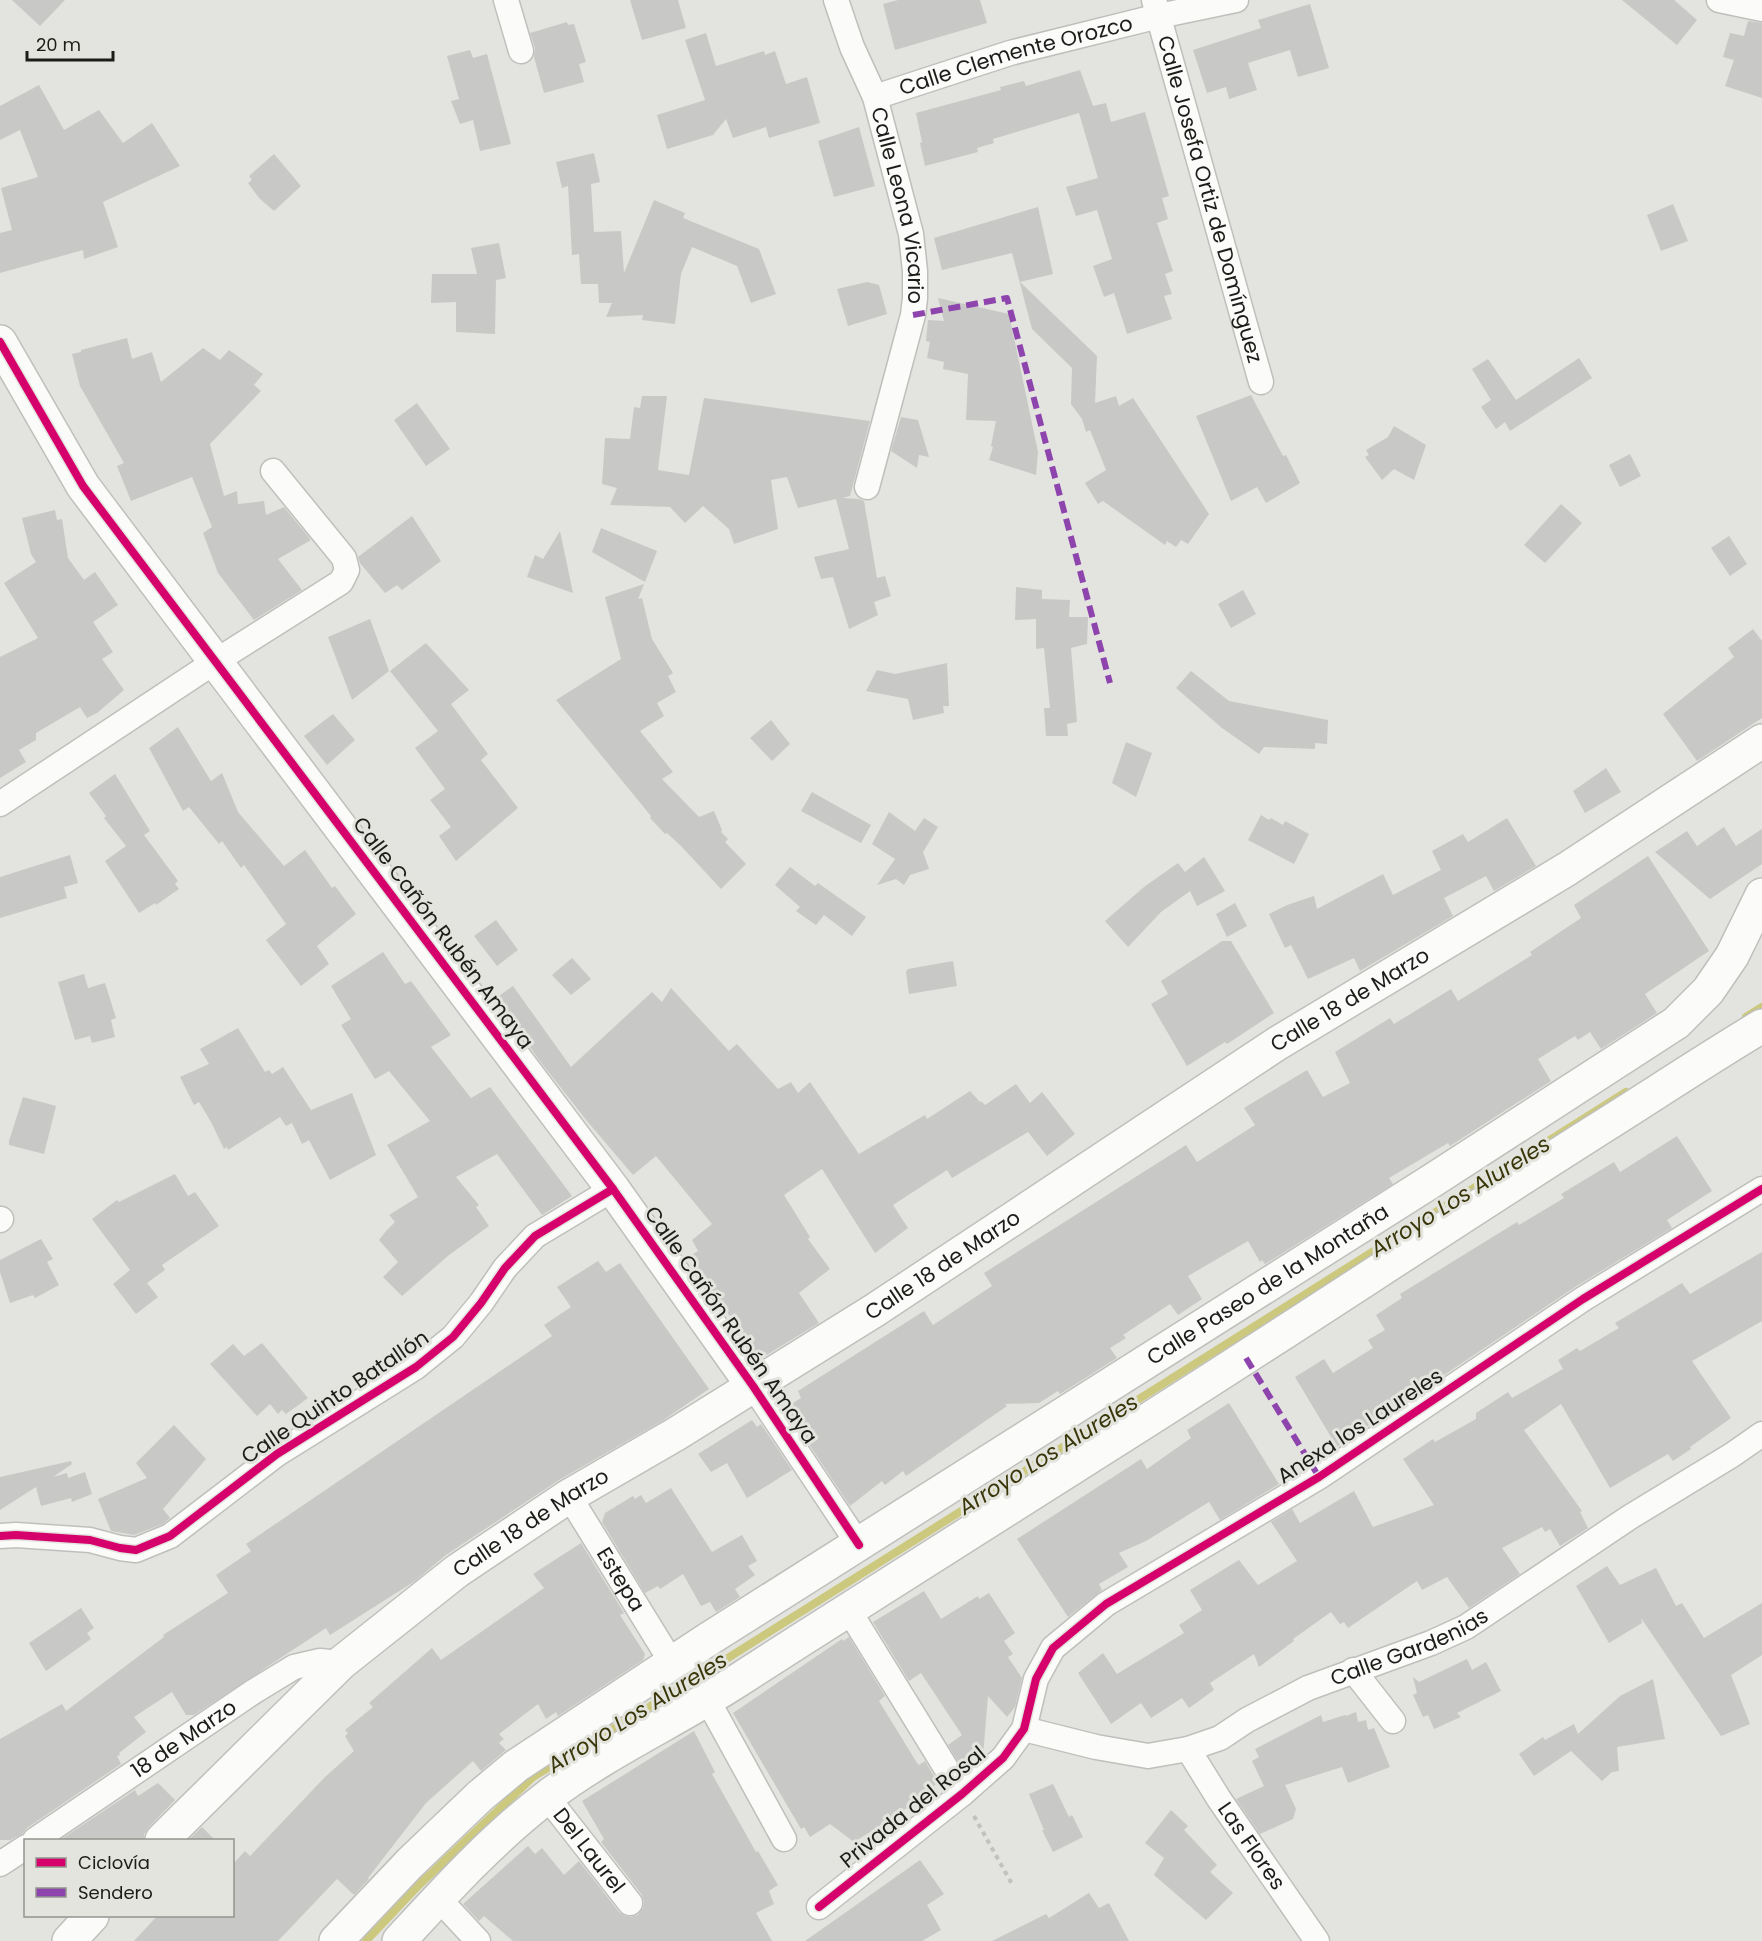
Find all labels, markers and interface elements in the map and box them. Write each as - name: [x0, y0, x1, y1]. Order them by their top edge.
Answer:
- street label: Calle Clemente Orozco: [895, 8, 1136, 102]
- scale bar: [27, 24, 112, 62]
- text: 20 m: [36, 32, 81, 57]
- street label: Calle Josefa Ortiz de Domínguez: [1151, 32, 1270, 366]
- street label: Calle Leona Vicario: [864, 104, 931, 304]
- street label: Calle Cañón Rubén Amaya: [346, 810, 540, 1055]
- street label: Calle 18 de Marzo: [1265, 940, 1435, 1058]
- water label: Arroyo Los Alureles: [1364, 1129, 1556, 1265]
- street label: Calle Paseo de la Montaña: [1141, 1197, 1394, 1372]
- street label: Calle Cañón Rubén Amaya: [638, 1200, 825, 1449]
- street label: Calle 18 de Marzo: [859, 1203, 1026, 1327]
- street label: Calle Quinto Batallón: [235, 1323, 434, 1470]
- street label: Anexa los Laureles: [1271, 1361, 1448, 1490]
- water label: Arroyo Los Alureles: [952, 1387, 1144, 1523]
- street label: Calle 18 de Marzo: [447, 1461, 614, 1584]
- street label: Estepa: [590, 1541, 652, 1617]
- street label: Calle Gardenias: [1326, 1601, 1494, 1693]
- water label: Arroyo Los Alureles: [541, 1645, 733, 1781]
- street label: 18 de Marzo: [125, 1692, 242, 1785]
- street label: Privada del Rosal: [834, 1739, 992, 1874]
- street label: Las Flores: [1211, 1796, 1292, 1896]
- street label: Del Laurel: [547, 1801, 632, 1899]
- legend: [24, 1839, 234, 1917]
- text: Ciclovía: [78, 1850, 150, 1875]
- text: Sendero: [78, 1880, 153, 1905]

